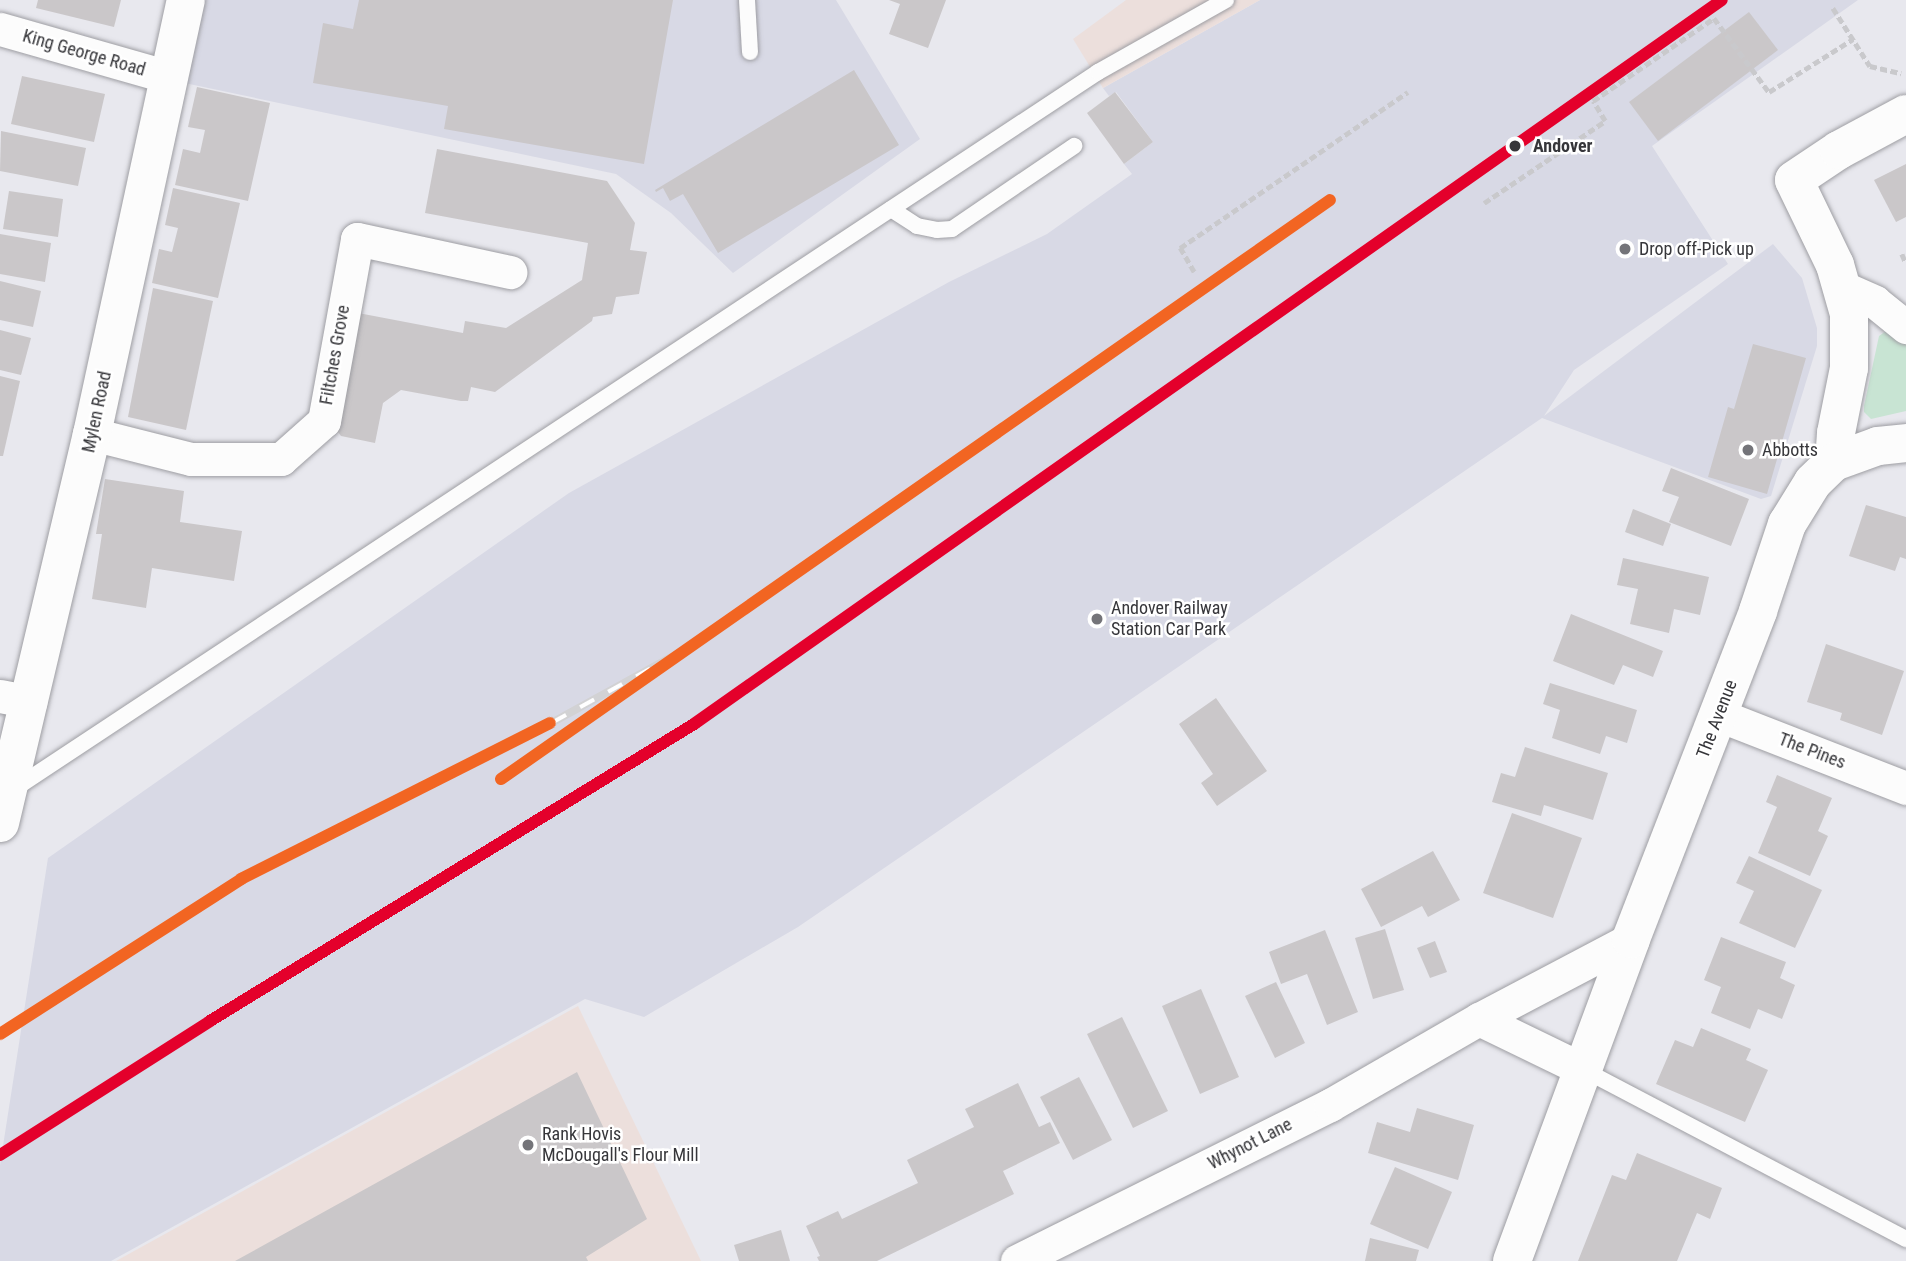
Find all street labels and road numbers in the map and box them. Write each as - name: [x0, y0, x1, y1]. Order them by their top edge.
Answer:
- street label: King George Road: [20, 25, 148, 81]
- street label: Filtches Grove: [316, 303, 354, 407]
- street label: Mylen Road: [78, 369, 116, 455]
- street label: The Avenue: [1692, 677, 1742, 761]
- street label: The Pines: [1775, 728, 1849, 774]
- street label: Whynot Lane: [1204, 1114, 1296, 1174]

